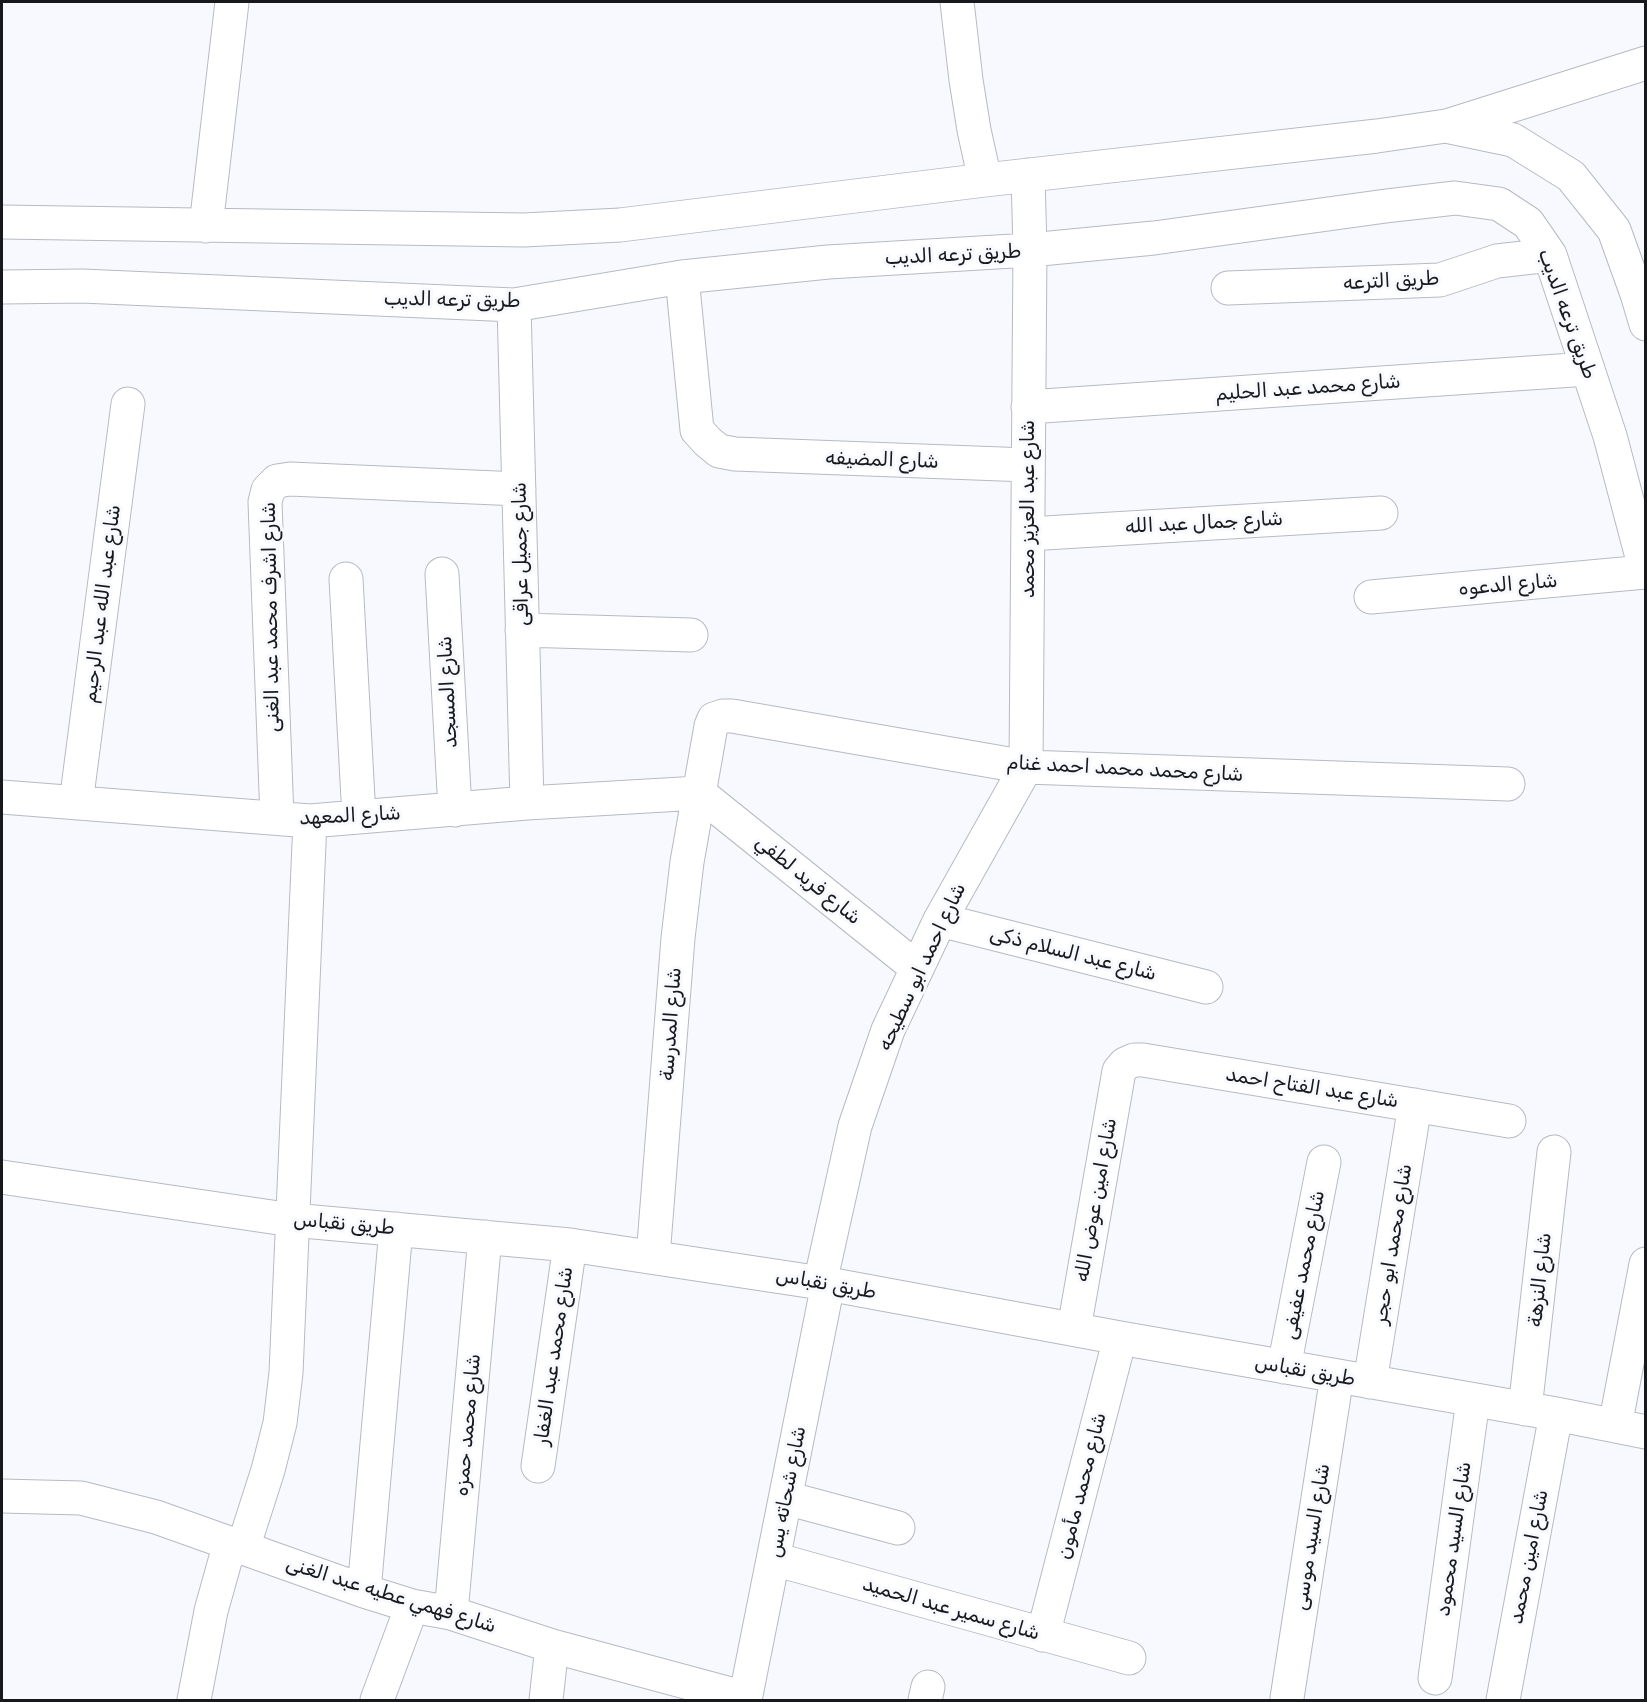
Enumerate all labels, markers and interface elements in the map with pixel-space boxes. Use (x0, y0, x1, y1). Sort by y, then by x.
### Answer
street label: طريق ترعه الديب (884, 239, 1022, 271)
street label: طريق ترعه الديب (1532, 246, 1602, 382)
street label: طريق الترعه (1342, 266, 1440, 296)
street label: طريق ترعه الديب (383, 287, 521, 313)
street label: شارع محمد عبد الحليم (1215, 370, 1401, 406)
street label: شارع عبد العزيز محمد (1016, 420, 1040, 598)
street label: شارع المضيفه (825, 446, 939, 474)
street label: شارع جميل عراقى (508, 482, 534, 626)
street label: شارع اشرف محمد عبد الغنى (257, 502, 285, 732)
street label: شارع عبد الله عبد الرحيم (78, 503, 126, 705)
street label: شارع جمال عبد الله (1124, 507, 1284, 539)
street label: شارع الدعوه (1458, 569, 1558, 601)
street label: شارع المسجد (433, 635, 463, 749)
street label: شارع محمد محمد احمد غنام (1006, 751, 1244, 787)
street label: شارع المعهد (299, 801, 401, 831)
street label: شارع فريد لطفي (750, 830, 866, 930)
street label: شارع احمد ابو سطيحه (873, 879, 971, 1055)
street label: شارع عبد السلام ذكى (987, 922, 1159, 986)
street label: شارع المدرسة (655, 966, 687, 1082)
street label: شارع عبد الفتاح احمد (1224, 1062, 1400, 1114)
street label: شارع امين عوض الله (1070, 1116, 1122, 1284)
street label: شارع محمد ابو حجر (1368, 1162, 1418, 1326)
street label: شارع محمد عفيفى (1278, 1188, 1330, 1342)
street label: طريق نقباس (292, 1208, 396, 1240)
street label: شارع النزهة (1523, 1232, 1557, 1328)
street label: طريق نقباس (774, 1263, 878, 1305)
street label: شارع محمد عبد الغفار (530, 1265, 578, 1447)
street label: طريق نقباس (1253, 1350, 1357, 1392)
street label: شارع محمد حمزه (450, 1353, 486, 1497)
street label: شارع محمد مأمون (1052, 1410, 1112, 1562)
street label: شارع شحاته يس (762, 1424, 812, 1560)
street label: شارع السيد محمود (1431, 1460, 1477, 1618)
street label: شارع السيد موسى (1289, 1462, 1335, 1612)
street label: شارع امين محمد (1504, 1488, 1554, 1626)
street label: شارع فهمي عطيه عبد الغنى (283, 1552, 499, 1638)
street label: شارع سمير عبد الحميد (860, 1572, 1042, 1646)

